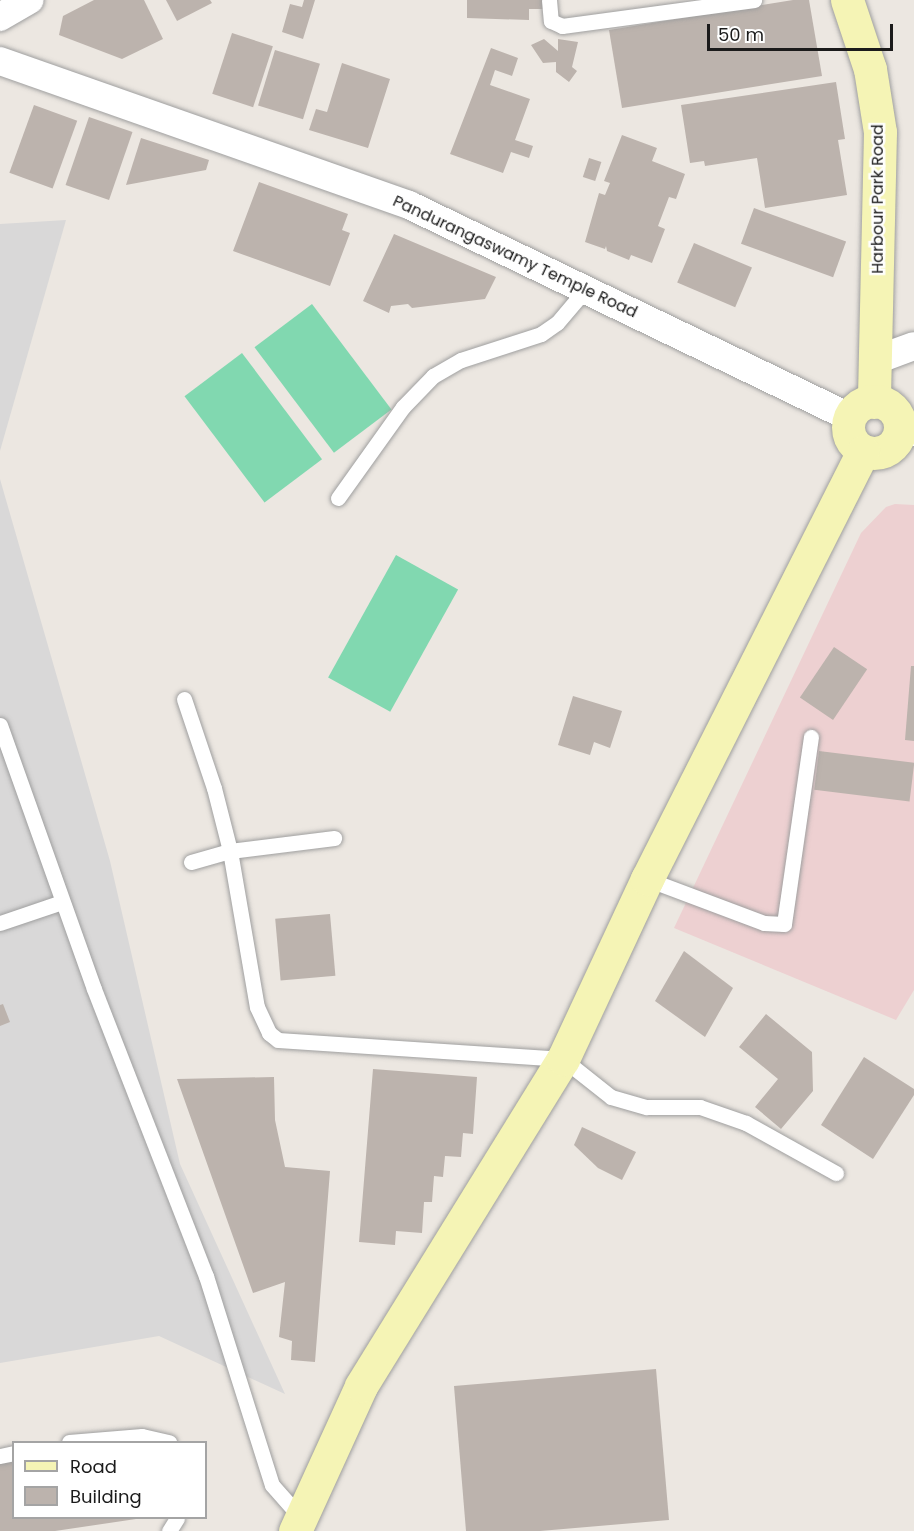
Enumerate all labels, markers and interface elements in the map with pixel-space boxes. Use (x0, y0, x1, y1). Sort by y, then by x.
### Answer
scale bar (710, 12, 896, 50)
text: 50 m (718, 22, 764, 47)
street label: Harbour Park Road (868, 124, 888, 274)
street label: Pandurangaswamy Temple Road (390, 192, 640, 322)
legend (12, 1441, 207, 1519)
text: Road (70, 1454, 117, 1479)
text: Building (70, 1484, 142, 1509)

